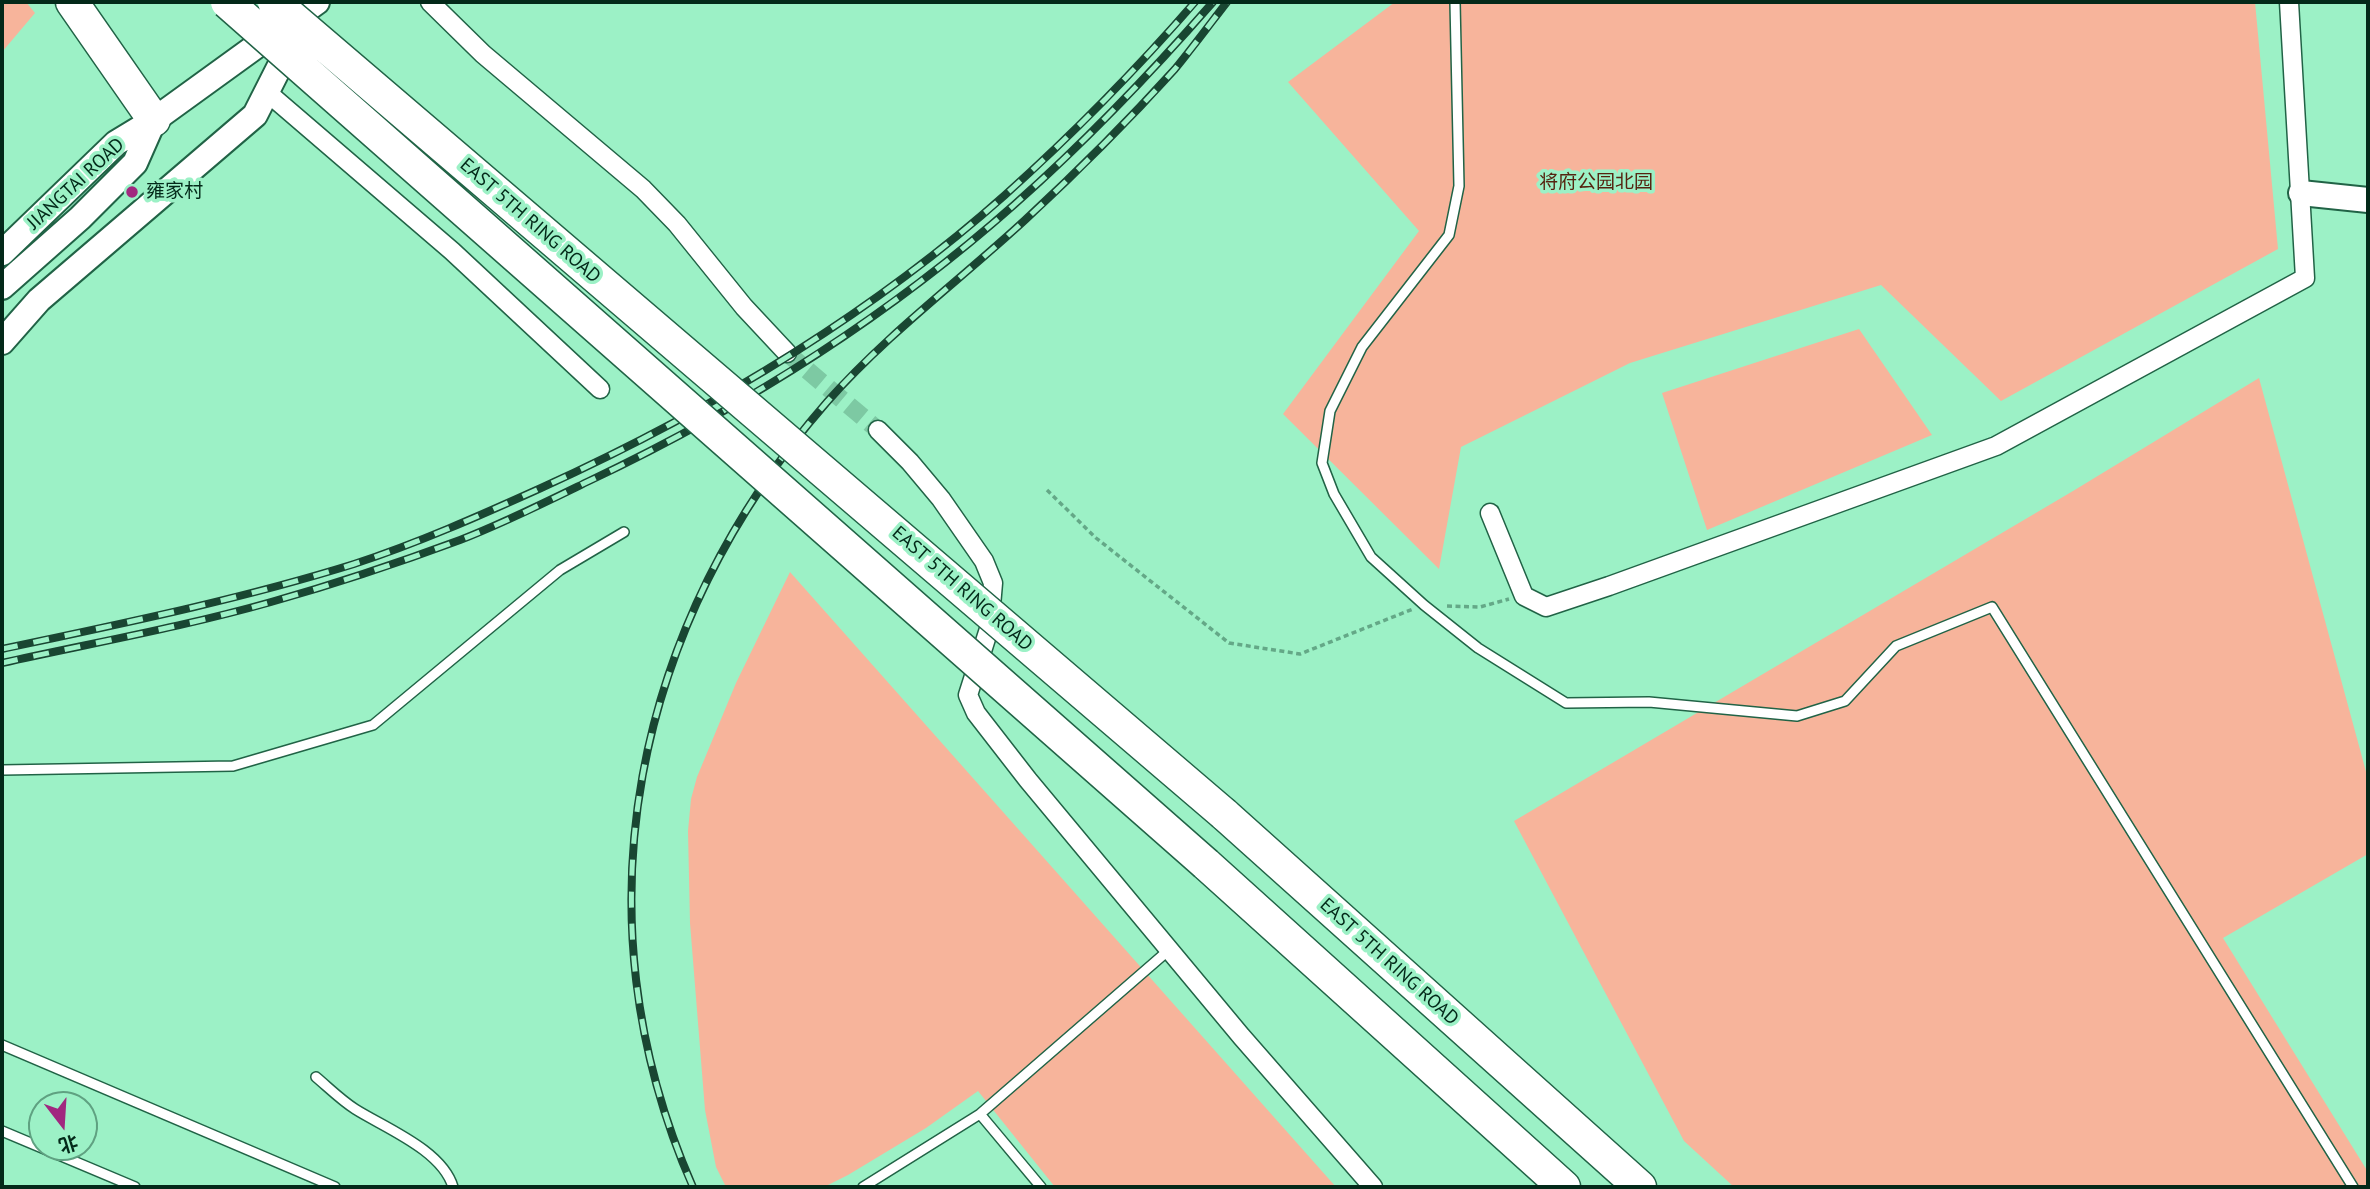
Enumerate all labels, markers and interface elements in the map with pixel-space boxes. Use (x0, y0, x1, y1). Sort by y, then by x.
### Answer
street label: JIANGTAI ROAD (23, 133, 129, 235)
street label: EAST 5TH RING ROAD (455, 154, 605, 288)
park label: 将府公园北园 (1539, 172, 1653, 194)
place label: 雍家村 (146, 181, 203, 203)
marker: 雍家村 (124, 184, 140, 200)
street label: EAST 5TH RING ROAD (887, 522, 1037, 656)
street label: EAST 5TH RING ROAD (1315, 894, 1463, 1030)
north arrow (28, 1091, 98, 1161)
text: 北 (56, 1130, 81, 1158)

